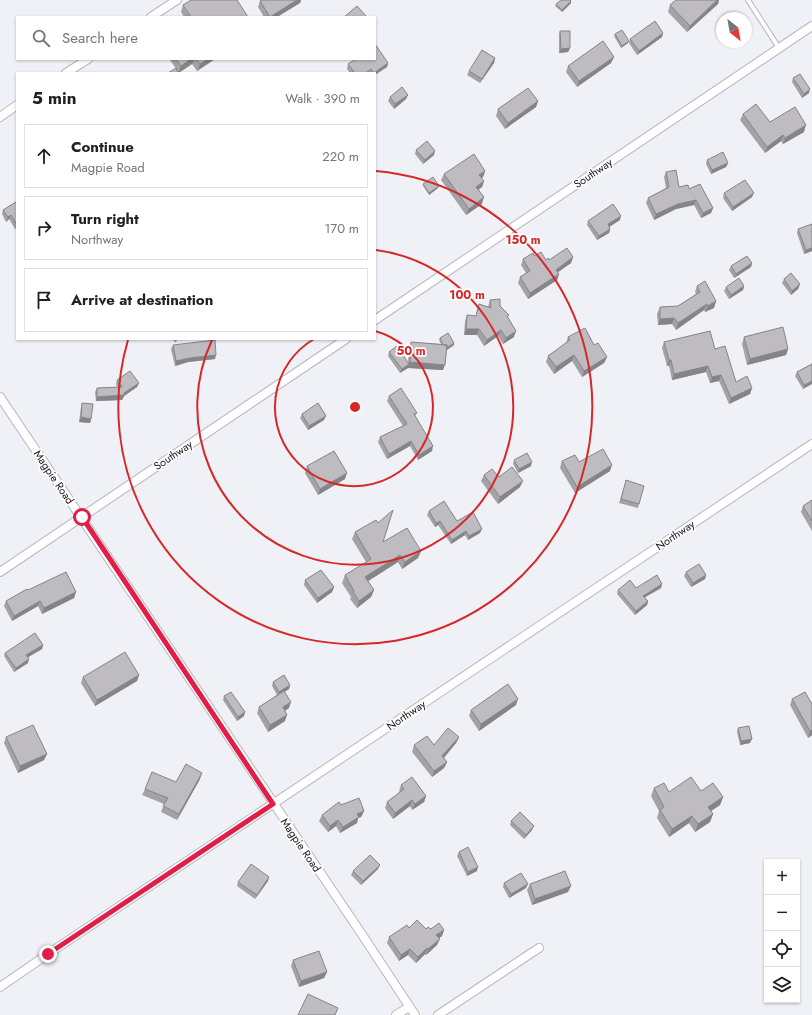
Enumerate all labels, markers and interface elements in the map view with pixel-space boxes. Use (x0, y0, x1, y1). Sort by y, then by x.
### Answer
north arrow (716, 12, 752, 48)
search box (16, 16, 376, 60)
icon: search (30, 27, 52, 49)
text: Search here (62, 27, 138, 49)
text: 5 min (32, 86, 76, 110)
text: Walk · 390 m (285, 89, 360, 108)
text: Continue (71, 136, 134, 158)
icon: ahead (33, 145, 55, 167)
text: 220 m (322, 147, 359, 166)
street label: Southway (570, 154, 616, 192)
text: Magpie Road (71, 158, 145, 177)
text: Turn right (71, 208, 139, 230)
icon: right (33, 217, 55, 239)
text: 170 m (324, 219, 359, 238)
text: Northway (71, 230, 123, 249)
text: 150 m (505, 231, 541, 249)
text: 100 m (449, 286, 485, 304)
icon: arrive (33, 289, 55, 311)
text: Arrive at destination (71, 289, 213, 311)
text: 50 m (396, 342, 426, 360)
centre of rings (348, 400, 362, 414)
street label: Southway (150, 436, 196, 474)
street label: Magpie Road (30, 447, 78, 507)
route start (73, 508, 91, 526)
street label: Northway (652, 516, 698, 554)
street label: Northway (383, 696, 429, 734)
street label: Magpie Road (277, 815, 325, 875)
map controls (764, 859, 800, 1003)
button: + (764, 859, 800, 895)
button: − (764, 895, 800, 931)
button: locate (764, 931, 800, 967)
route end (39, 945, 57, 963)
button: layers (764, 967, 800, 1003)

